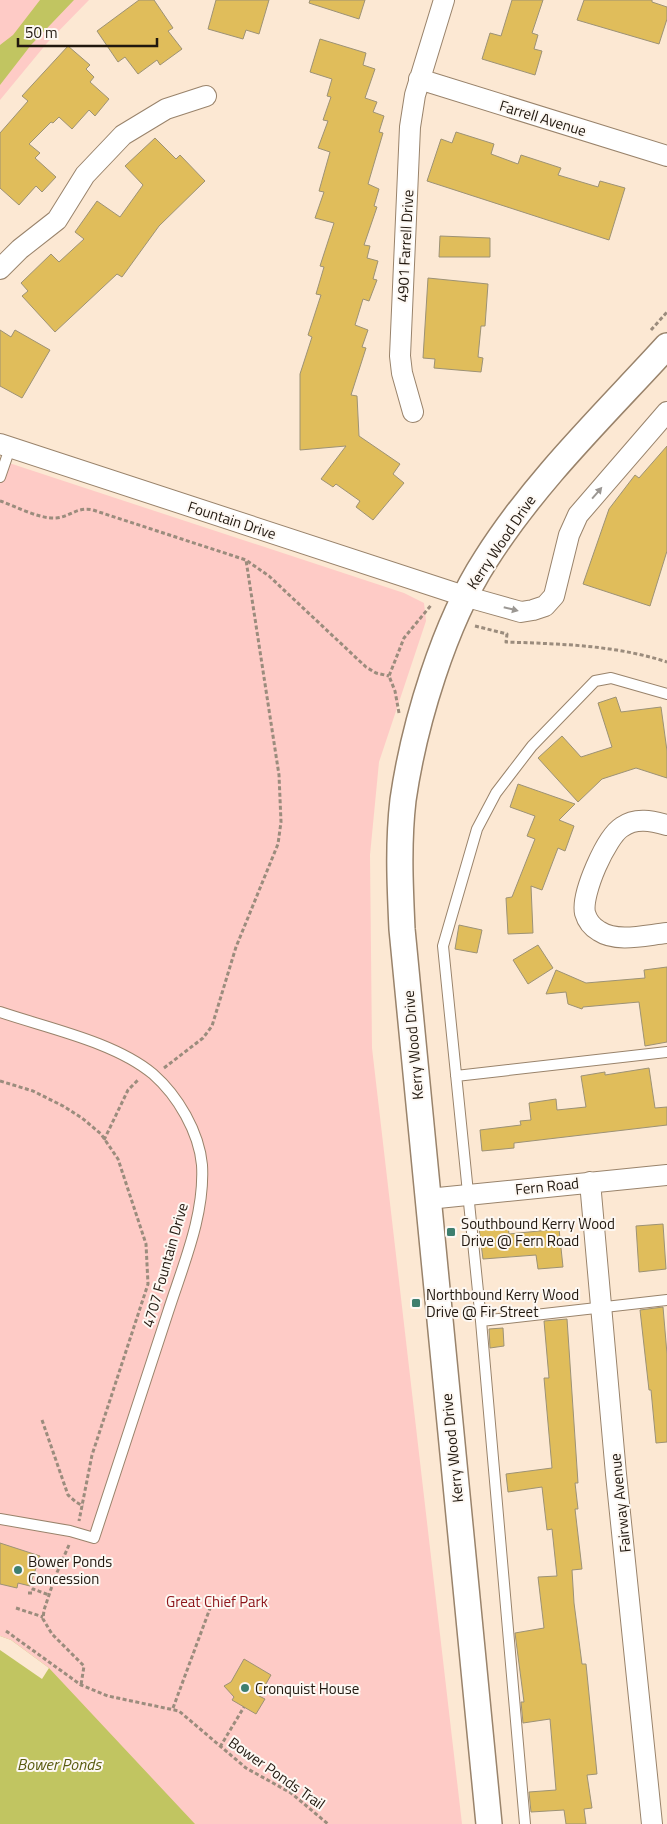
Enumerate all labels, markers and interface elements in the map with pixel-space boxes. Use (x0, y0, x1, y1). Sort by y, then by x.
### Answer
scale bar (18, 15, 156, 47)
text: 50 m (25, 21, 58, 44)
street label: Farrell Avenue (497, 94, 589, 142)
street label: 4901 Farrell Drive (391, 189, 419, 303)
one-way arrow (592, 486, 603, 499)
street label: Kerry Wood Drive (461, 490, 541, 594)
street label: Fountain Drive (185, 495, 279, 545)
one-way arrow (504, 605, 519, 613)
street label: Kerry Wood Drive (397, 989, 429, 1101)
street label: Fern Road (514, 1171, 580, 1201)
street label: 4707 Fountain Drive (136, 1200, 194, 1330)
place label: Southbound Kerry Wood Drive @ Fern Road (461, 1212, 615, 1252)
marker: Southbound Kerry Wood Drive @ Fern Road (445, 1226, 457, 1238)
place label: Northbound Kerry Wood Drive @ Fir Street (426, 1283, 579, 1323)
marker: Northbound Kerry Wood Drive @ Fir Street (410, 1297, 422, 1309)
street label: Kerry Wood Drive (435, 1392, 469, 1504)
street label: Fairway Avenue (603, 1452, 637, 1554)
place label: Bower Ponds Concession (28, 1550, 112, 1590)
marker: Bower Ponds Concession (12, 1564, 24, 1576)
park label: Great Chief Park (166, 1590, 268, 1613)
place label: Cronquist House (255, 1677, 359, 1700)
marker: Cronquist House (239, 1682, 251, 1694)
street label: Bower Ponds Trail (224, 1731, 330, 1815)
water label: Bower Ponds (17, 1752, 102, 1776)

